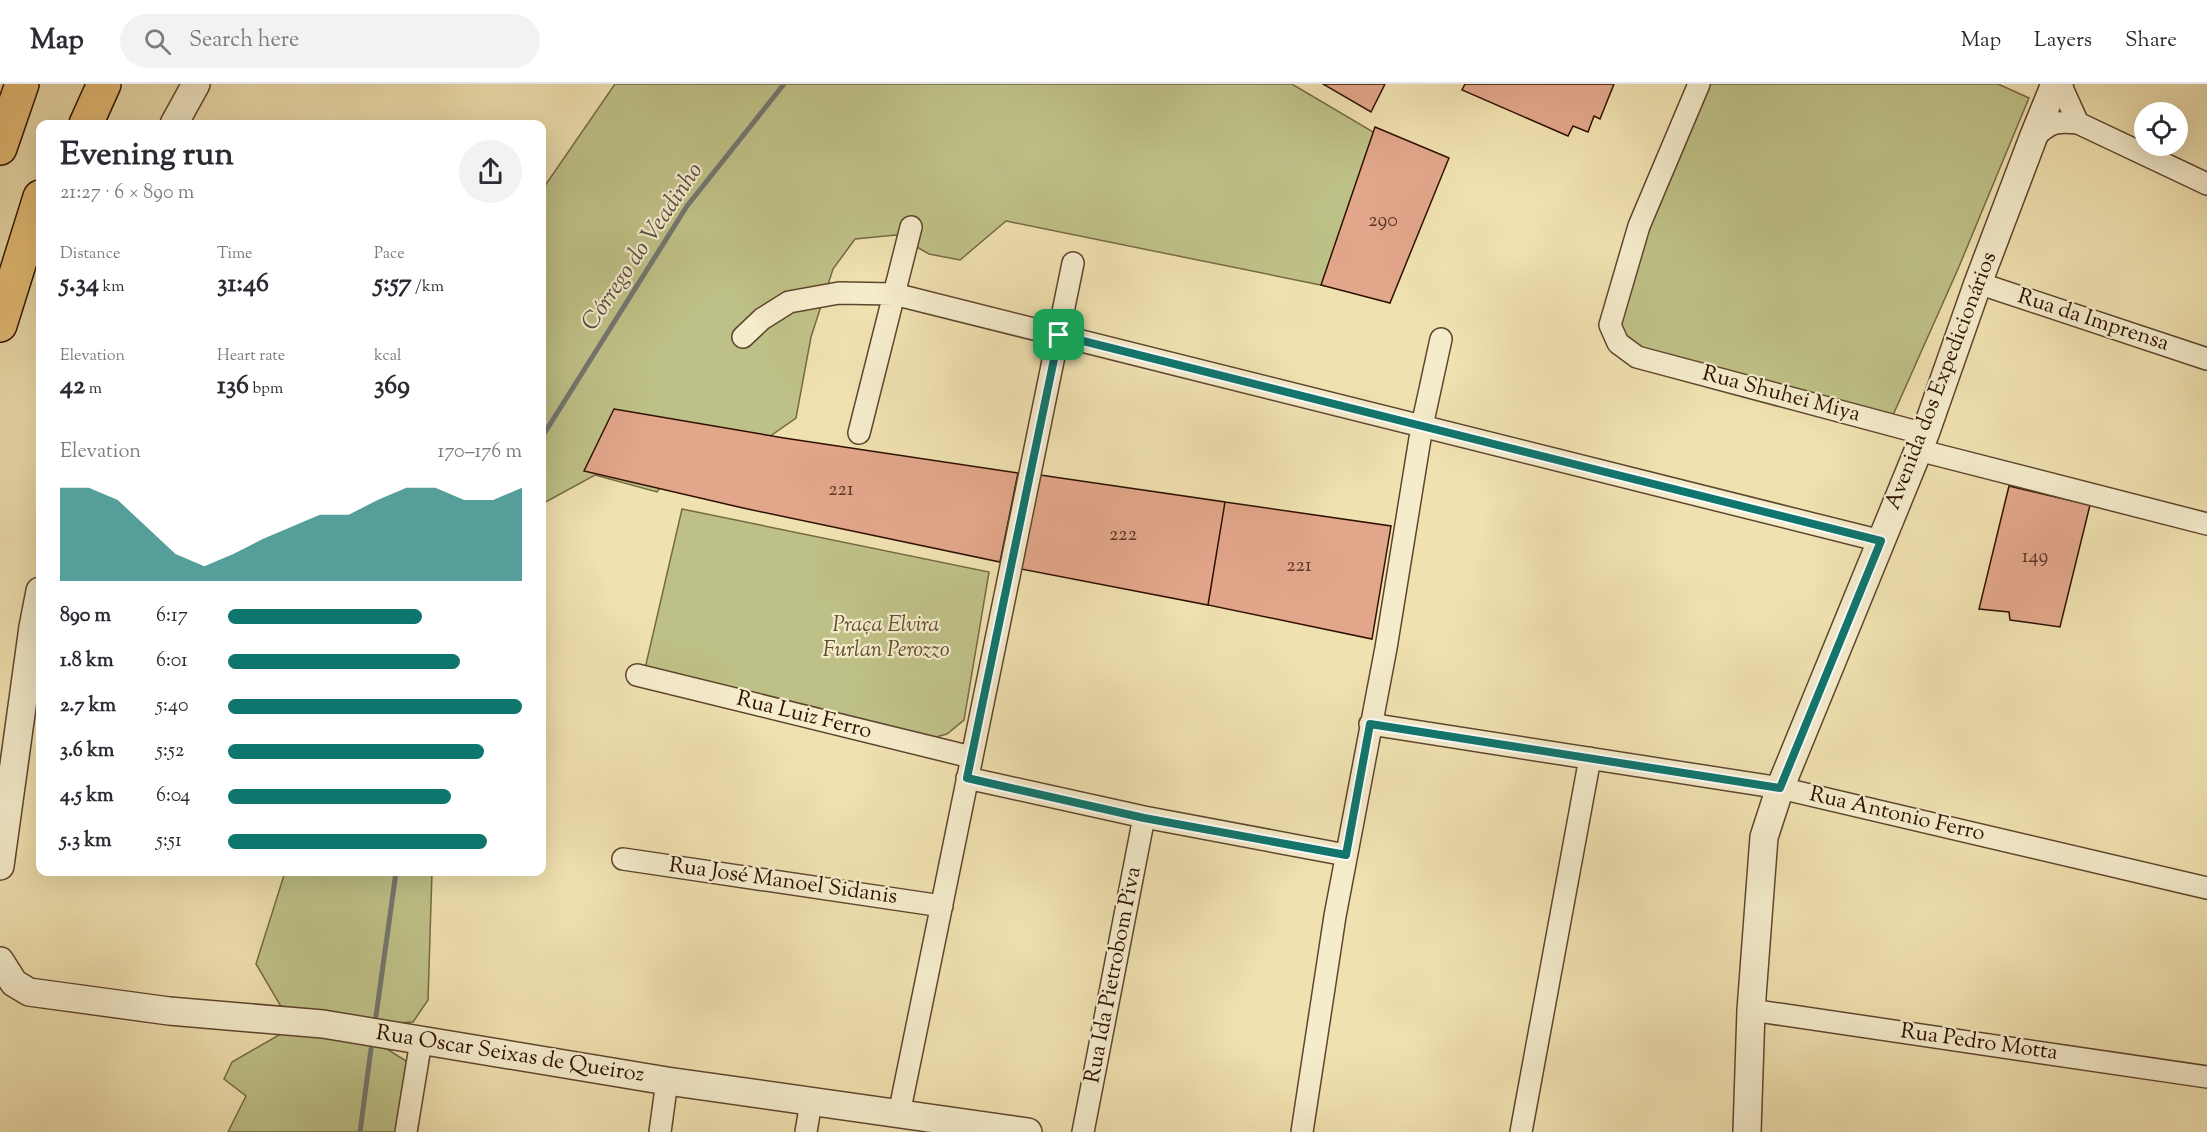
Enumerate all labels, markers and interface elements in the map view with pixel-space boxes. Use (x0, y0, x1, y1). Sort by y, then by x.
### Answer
search box (120, 14, 540, 68)
text: Map (30, 21, 84, 61)
icon: search (141, 25, 174, 58)
text: Search here (189, 25, 299, 57)
text: Map (1961, 26, 2001, 56)
text: Layers (2034, 26, 2092, 56)
text: Share (2125, 26, 2177, 56)
map controls (2134, 102, 2188, 156)
button: locate (2134, 102, 2188, 156)
text: Evening run (60, 132, 234, 180)
button: share (459, 140, 522, 203)
water label: Córrego do Veadinho (574, 156, 712, 338)
text: 21:27 · 6 × 890 m (60, 179, 194, 208)
house number: 290 (1368, 207, 1398, 236)
text: Distance (60, 243, 120, 266)
text: Time (217, 243, 253, 266)
text: Pace (374, 243, 405, 266)
street label: Avenida dos Expedicionários (1878, 247, 2006, 515)
text: 5.34 (60, 266, 99, 303)
text: 31:46 (217, 266, 269, 303)
text: 5:57 (374, 266, 412, 303)
text: km (99, 276, 124, 299)
text: /km (412, 276, 444, 299)
street label: Rua da Imprensa (2013, 281, 2173, 361)
pin (1033, 309, 1084, 360)
icon: arrive (1042, 318, 1075, 351)
text: Elevation (60, 345, 125, 368)
text: Heart rate (217, 345, 285, 368)
text: kcal (374, 345, 402, 368)
street label: Rua Shuhei Miya (1698, 359, 1864, 431)
text: 42 (60, 368, 85, 405)
text: 136 (217, 368, 249, 405)
text: 369 (374, 368, 410, 405)
text: m (85, 378, 102, 401)
text: bpm (249, 378, 283, 401)
text: Elevation (60, 438, 141, 467)
text: 170–176 m (438, 438, 522, 467)
house number: 221 (828, 476, 854, 505)
house number: 222 (1109, 521, 1137, 550)
house number: 149 (2022, 543, 2048, 572)
house number: 221 (1286, 552, 1312, 581)
text: 890 m (60, 602, 111, 631)
text: 6:17 (156, 602, 188, 631)
park label: Praça Elvira Furlan Perozzo (822, 610, 950, 667)
text: 1.8 km (60, 647, 114, 676)
text: 6:01 (156, 647, 188, 676)
street label: Rua Luiz Ferro (733, 684, 875, 748)
text: 2.7 km (60, 692, 116, 721)
text: 5:40 (156, 692, 189, 721)
text: 3.6 km (60, 737, 114, 766)
text: 5:52 (156, 737, 184, 766)
street label: Rua Antonio Ferro (1806, 779, 1988, 851)
text: 4.5 km (60, 782, 114, 811)
text: 6:04 (156, 782, 190, 811)
text: 5.3 km (60, 827, 112, 856)
text: 5:51 (156, 827, 182, 856)
street label: Rua José Manoel Sidanis (667, 850, 899, 914)
street label: Rua Ida Pietrobom Piva (1077, 864, 1151, 1086)
street label: Rua Pedro Motta (1898, 1016, 2060, 1070)
street label: Rua Oscar Seixas de Queiroz (374, 1018, 646, 1092)

